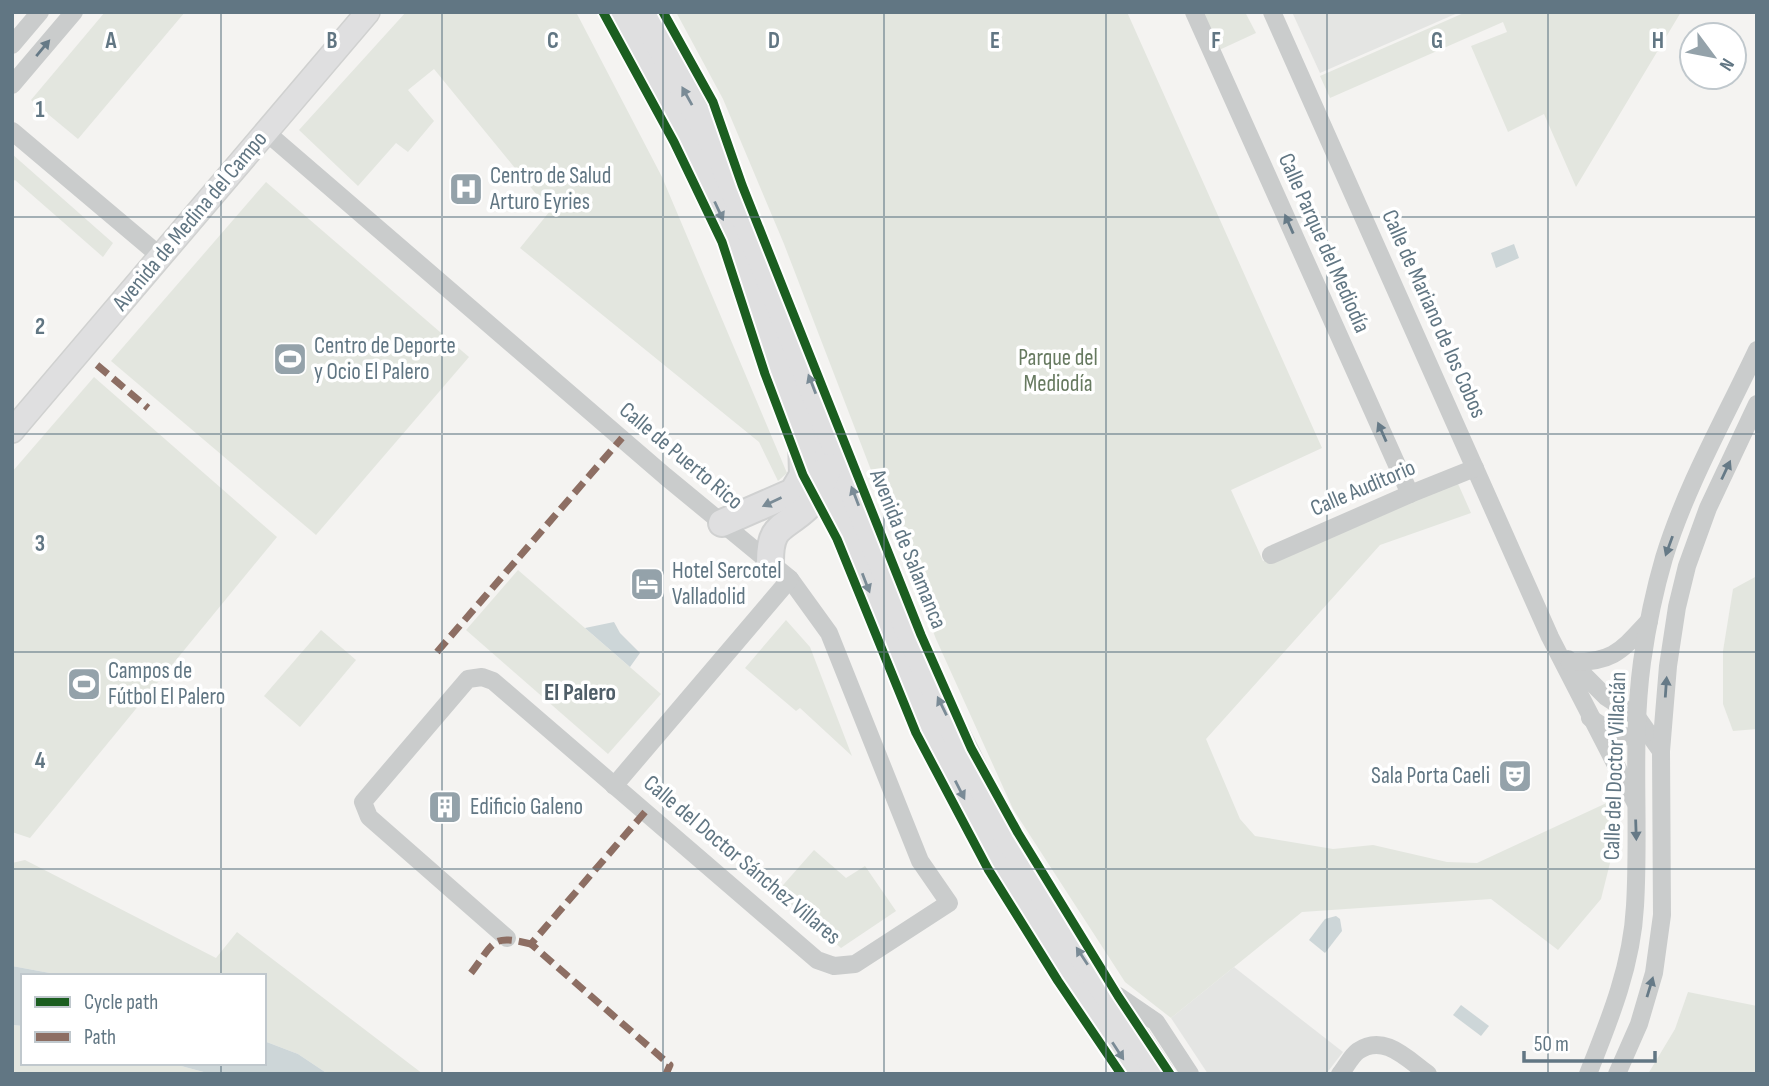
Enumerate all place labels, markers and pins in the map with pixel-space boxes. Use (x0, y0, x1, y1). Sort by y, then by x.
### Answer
place label: Centro de Salud Arturo Eyries (489, 162, 611, 216)
hospital icon: Centro de Salud Arturo Eyries (447, 170, 485, 208)
place label: Centro de Deporte y Ocio El Palero (314, 332, 456, 386)
sports icon: Centro de Deporte y Ocio El Palero (271, 340, 309, 378)
place label: Hotel Sercotel Valladolid (672, 557, 782, 611)
hotel icon: Hotel Sercotel Valladolid (628, 565, 666, 603)
place label: Campos de Fútbol El Palero (108, 657, 225, 711)
sports icon: Campos de Fútbol El Palero (65, 665, 103, 703)
theatre icon: Sala Porta Caeli (1496, 757, 1534, 795)
place label: Sala Porta Caeli (1371, 762, 1490, 790)
building icon: Edificio Galeno (426, 788, 464, 826)
place label: Edificio Galeno (470, 793, 583, 821)

